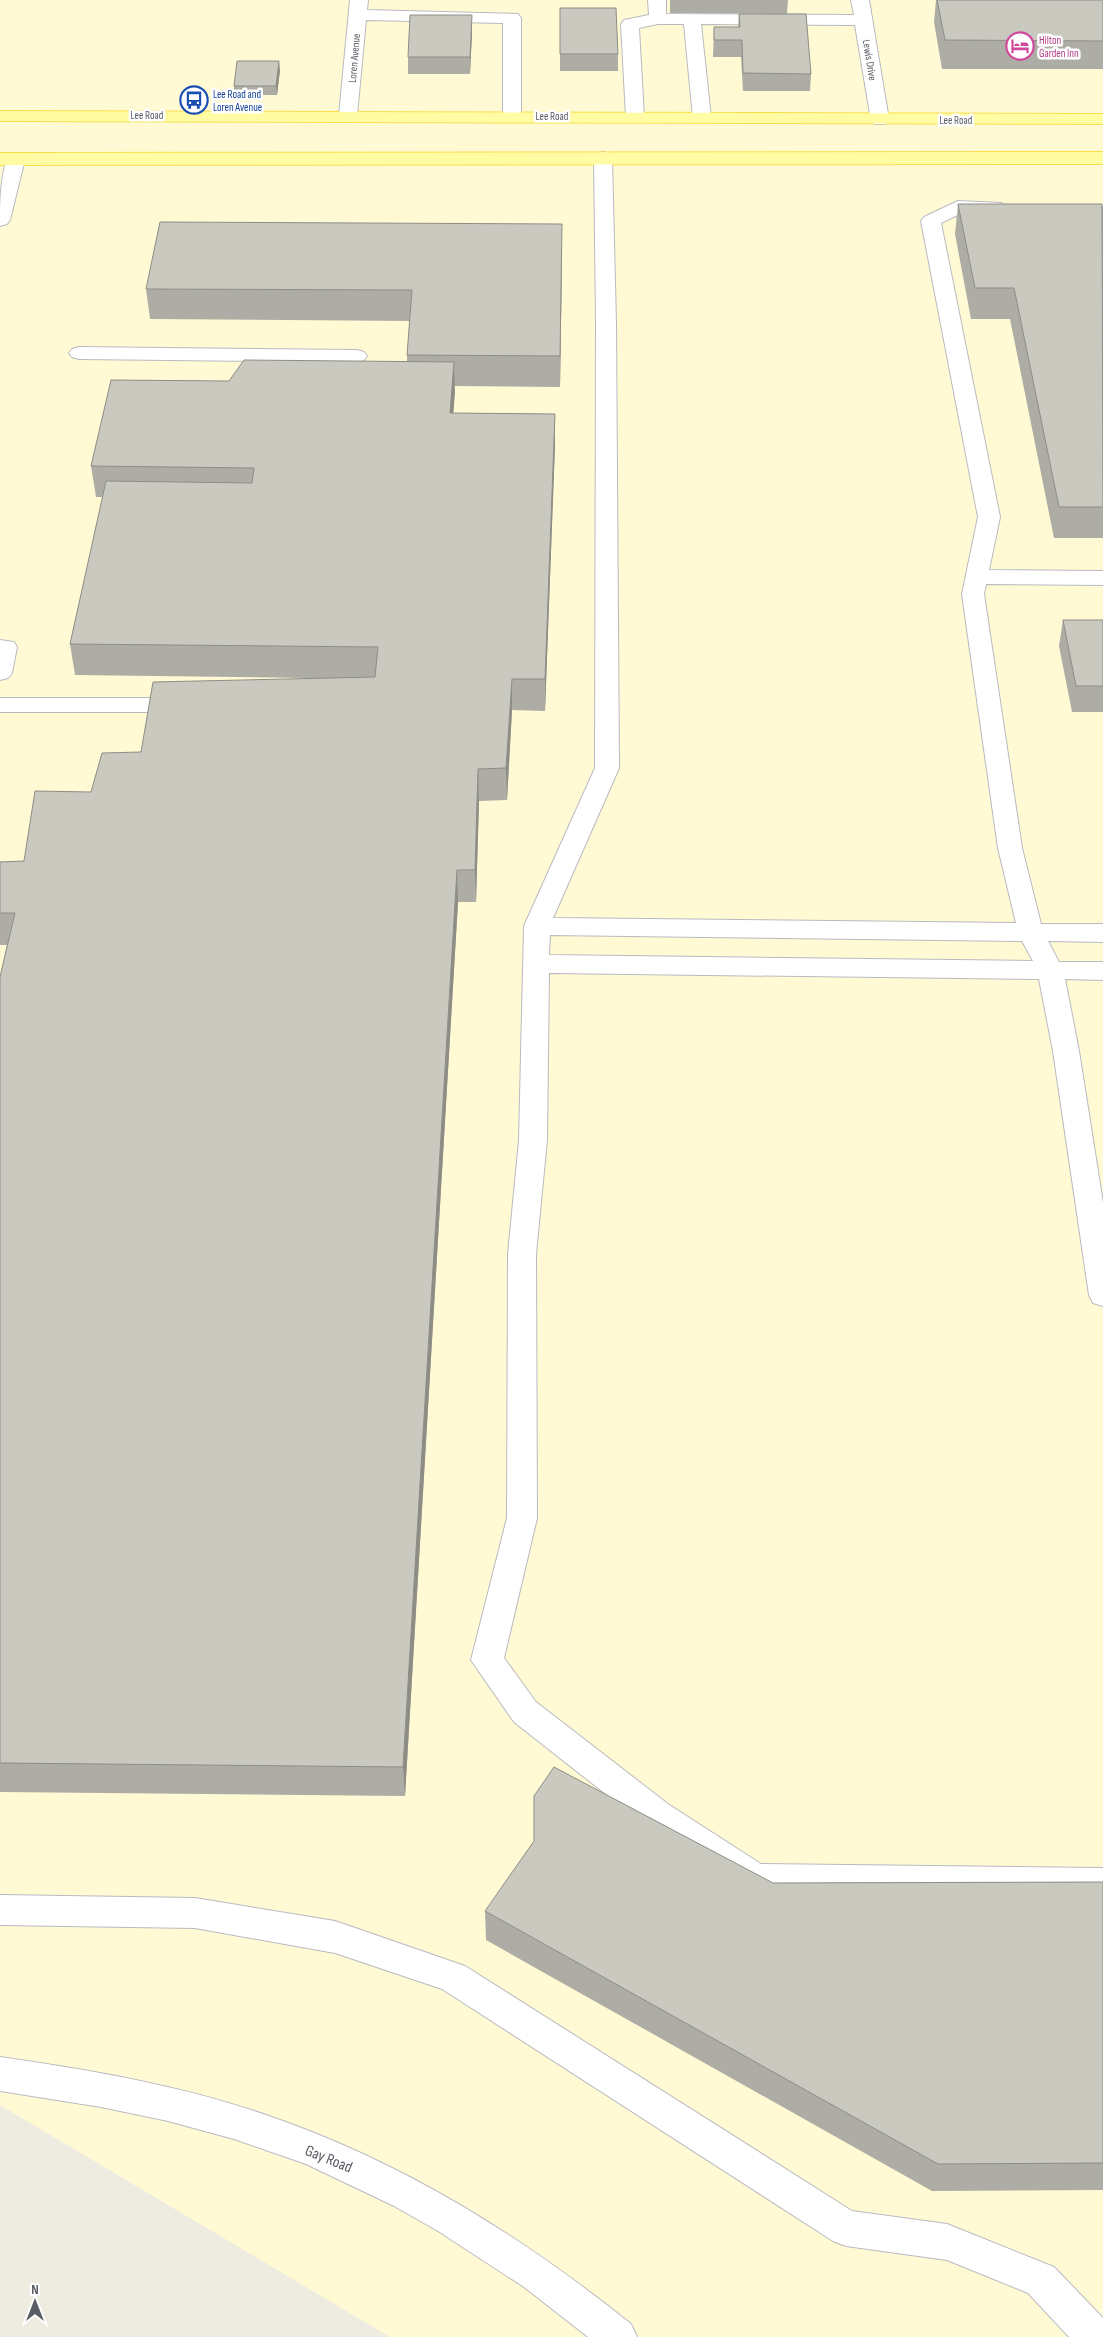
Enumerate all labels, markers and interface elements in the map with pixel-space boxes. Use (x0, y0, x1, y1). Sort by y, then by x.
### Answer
hotel icon: Hilton Garden Inn (1005, 31, 1035, 61)
street label: Loren Avenue (346, 33, 363, 83)
place label: Hilton Garden Inn (1039, 34, 1079, 60)
street label: Lewis Drive (860, 39, 879, 82)
bus stop icon: Lee Road and Loren Avenue (179, 85, 209, 115)
place label: Lee Road and Loren Avenue (213, 88, 262, 114)
street label: Lee Road (131, 109, 164, 122)
street label: Lee Road (536, 110, 569, 123)
street label: Lee Road (940, 114, 973, 127)
street label: Gay Road (302, 2141, 355, 2177)
north arrow (10, 2277, 60, 2327)
text: N (31, 2281, 39, 2298)

